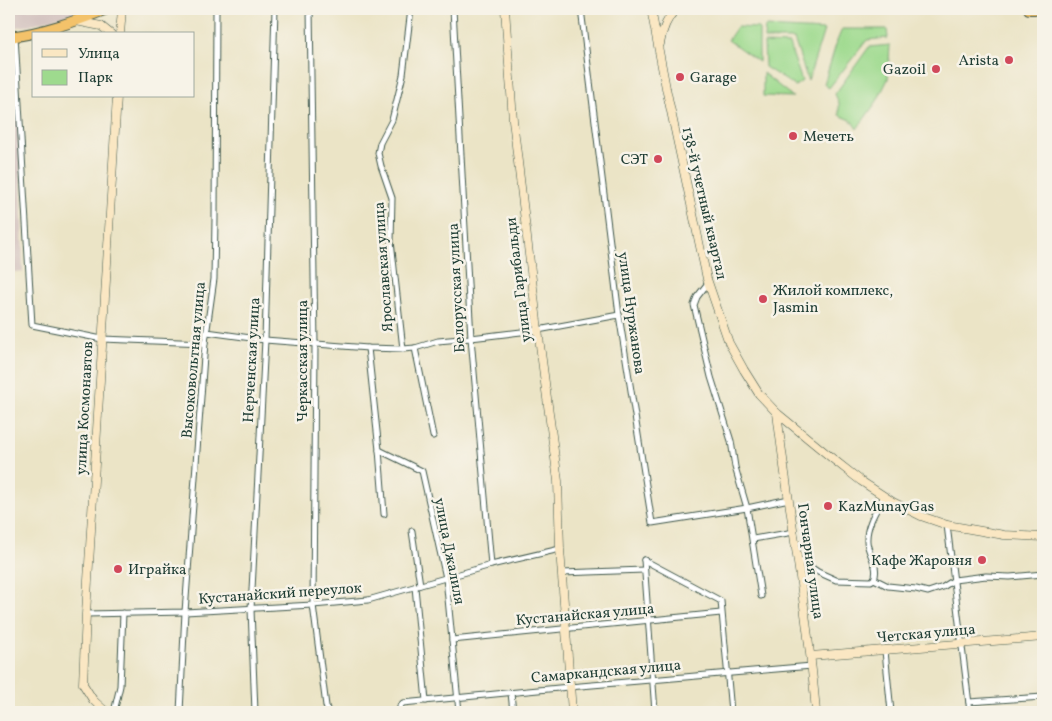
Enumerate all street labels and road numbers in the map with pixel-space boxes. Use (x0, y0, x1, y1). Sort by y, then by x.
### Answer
street label: 138-й учетный квартал (676, 125, 731, 282)
street label: Ярославская улица (369, 201, 400, 333)
street label: улица Гарибальди (501, 216, 538, 344)
street label: Белорусская улица (444, 222, 471, 353)
street label: улица Нуржанова (612, 251, 650, 376)
street label: Высоковольтная улица (177, 281, 212, 439)
street label: Нерченская улица (239, 297, 266, 423)
street label: Черкасская улица (293, 300, 314, 422)
street label: улица Космонавтов (72, 341, 99, 476)
street label: улица Джалиля (428, 496, 469, 607)
street label: Гончарная улица (791, 502, 828, 621)
street label: Кустанайский переулок (198, 578, 363, 611)
street label: Кустанайская улица (515, 599, 655, 632)
street label: Четская улица (876, 620, 977, 649)
street label: Самаркандская улица (530, 655, 682, 690)

